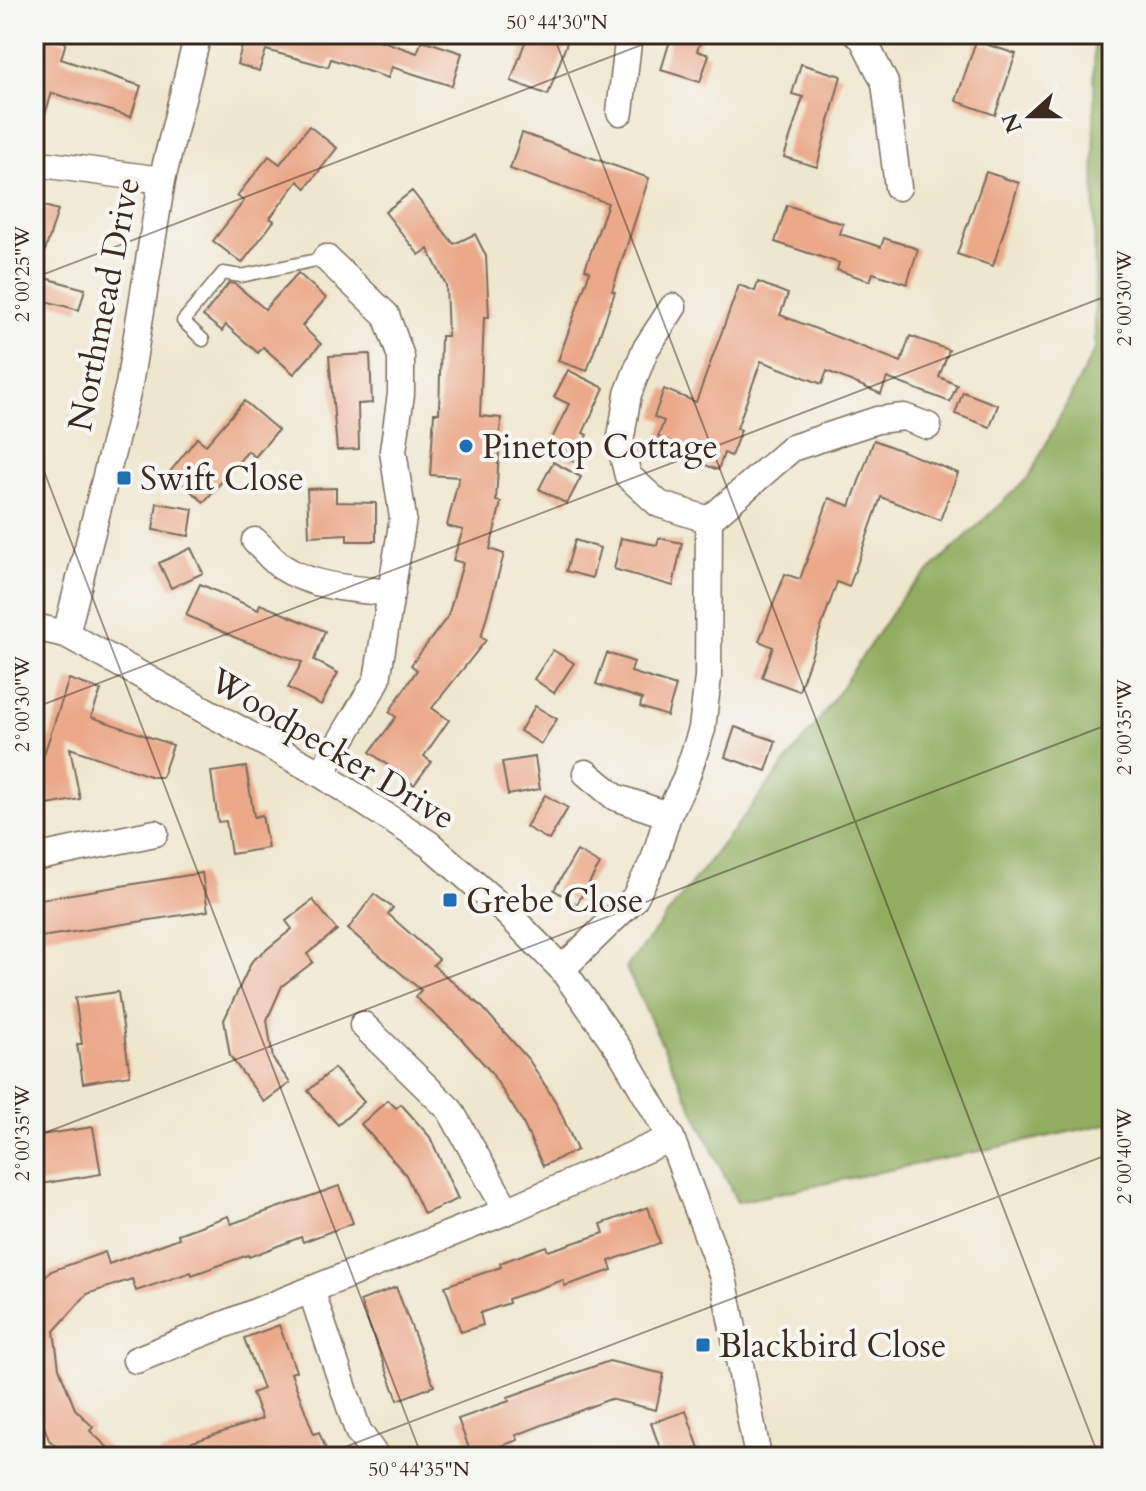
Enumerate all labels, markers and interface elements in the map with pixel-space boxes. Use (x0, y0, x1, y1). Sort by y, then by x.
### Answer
text: 50°44'30"N (506, 9, 608, 36)
north arrow (990, 76, 1070, 156)
text: N (995, 109, 1030, 137)
street label: Northmead Drive (57, 173, 151, 435)
text: 2°00'25"W (9, 225, 36, 322)
text: 2°00'30"W (1111, 249, 1138, 346)
place label: Pinetop Cottage (482, 424, 718, 470)
marker: Pinetop Cottage (457, 437, 475, 455)
place label: Swift Close (140, 456, 304, 502)
marker: Swift Close (115, 469, 133, 487)
text: 2°00'30"W (9, 655, 36, 752)
street label: Woodpecker Drive (200, 657, 464, 840)
text: 2°00'35"W (1111, 678, 1138, 775)
place label: Grebe Close (466, 878, 643, 924)
marker: Grebe Close (441, 891, 459, 909)
text: 2°00'35"W (9, 1084, 36, 1181)
text: 2°00'40"W (1111, 1107, 1138, 1204)
place label: Blackbird Close (719, 1323, 946, 1369)
marker: Blackbird Close (694, 1336, 712, 1354)
text: 50°44'35"N (368, 1456, 470, 1483)

